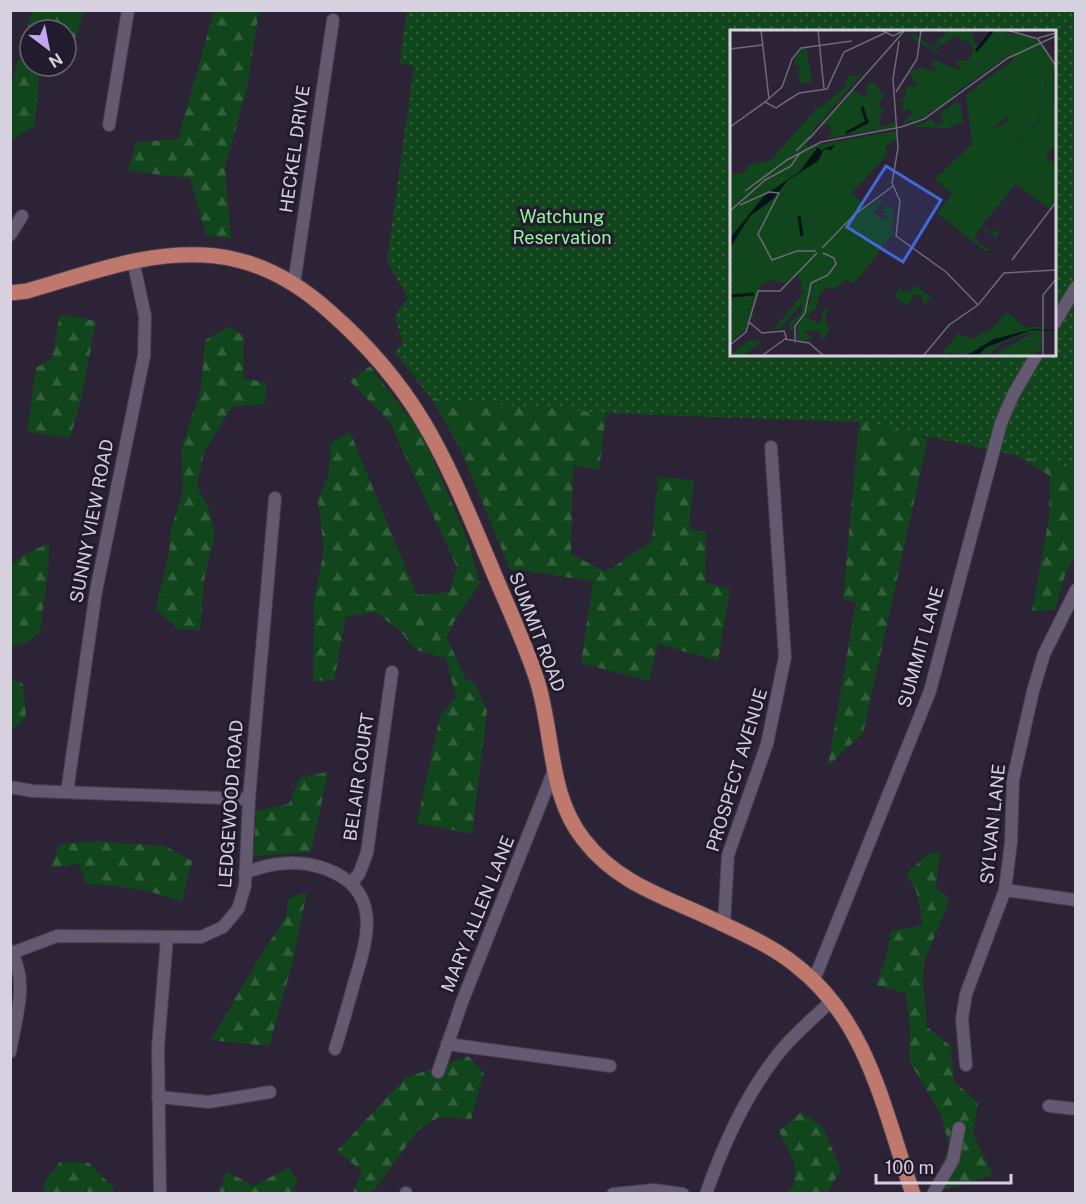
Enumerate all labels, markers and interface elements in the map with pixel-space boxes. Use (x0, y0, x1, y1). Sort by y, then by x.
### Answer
north arrow (18, 18, 78, 78)
inset map (730, 30, 1056, 356)
text: N (45, 49, 66, 72)
street label: HECKEL DRIVE (275, 84, 314, 214)
park label: Watchung Reservation (512, 206, 612, 248)
street label: SUNNY VIEW ROAD (65, 437, 118, 605)
street label: SUMMIT ROAD (505, 569, 570, 695)
street label: SUMMIT LANE (893, 584, 948, 710)
street label: PROSPECT AVENUE (702, 686, 771, 854)
street label: BELAIR COURT (339, 711, 378, 842)
street label: LEDGEWOOD ROAD (214, 719, 247, 889)
street label: SYLVAN LANE (976, 763, 1009, 885)
street label: MARY ALLEN LANE (437, 833, 519, 995)
scale bar (876, 1147, 1011, 1185)
text: 100 m (885, 1157, 934, 1178)

